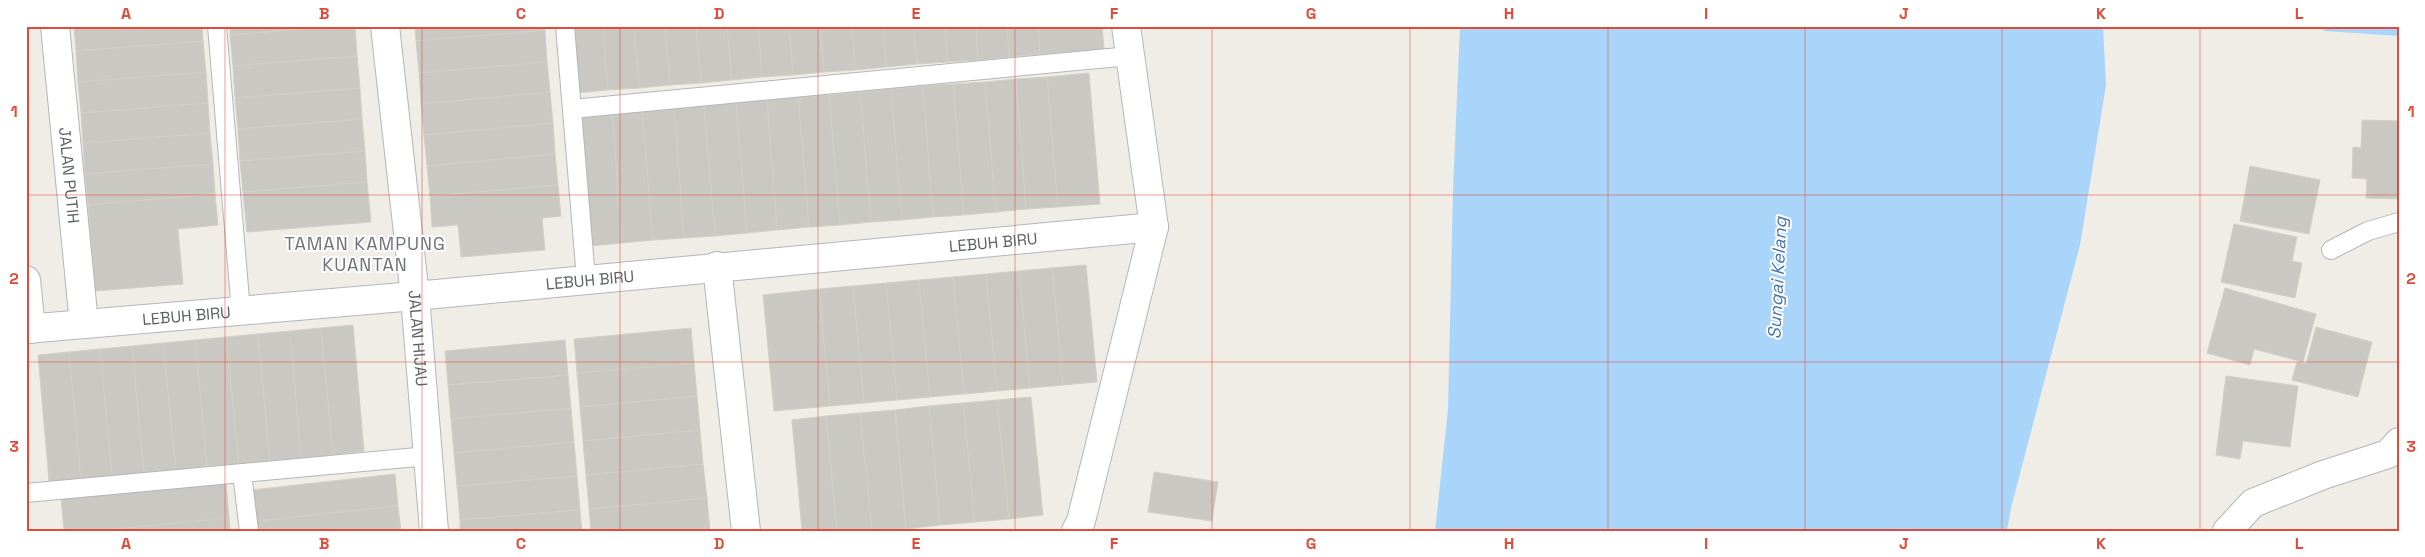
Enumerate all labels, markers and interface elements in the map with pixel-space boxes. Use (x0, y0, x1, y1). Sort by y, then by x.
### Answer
text: A (121, 3, 131, 24)
text: B (319, 3, 329, 24)
text: C (516, 3, 526, 24)
text: D (714, 3, 724, 24)
text: E (912, 3, 921, 24)
text: F (1110, 3, 1119, 24)
text: G (1306, 3, 1316, 24)
text: H (1504, 3, 1514, 24)
text: I (1704, 3, 1708, 24)
text: J (1899, 3, 1909, 24)
text: K (2096, 3, 2106, 24)
text: L (2295, 3, 2304, 24)
text: 1 (10, 101, 18, 122)
text: 1 (2407, 101, 2415, 122)
street label: JALAN PUTIH (54, 126, 85, 224)
water label: Sungai Kelang (1762, 215, 1792, 340)
street label: LEBUH BIRU (948, 227, 1038, 257)
district label: TAMAN KAMPUNG KUANTAN (284, 232, 446, 276)
street label: LEBUH BIRU (545, 265, 635, 294)
text: 2 (9, 268, 19, 289)
text: 2 (2406, 268, 2416, 289)
street label: JALAN HIJAU (404, 289, 433, 387)
street label: LEBUH BIRU (141, 301, 232, 330)
text: 3 (9, 436, 19, 457)
text: 3 (2406, 436, 2416, 457)
text: A (121, 533, 131, 554)
text: B (319, 533, 329, 554)
text: C (516, 533, 526, 554)
text: D (714, 533, 724, 554)
text: E (912, 533, 921, 554)
text: F (1110, 533, 1119, 554)
text: G (1306, 533, 1316, 554)
text: H (1504, 533, 1514, 554)
text: I (1704, 533, 1708, 554)
text: J (1899, 533, 1909, 554)
text: K (2096, 533, 2106, 554)
text: L (2295, 533, 2304, 554)

